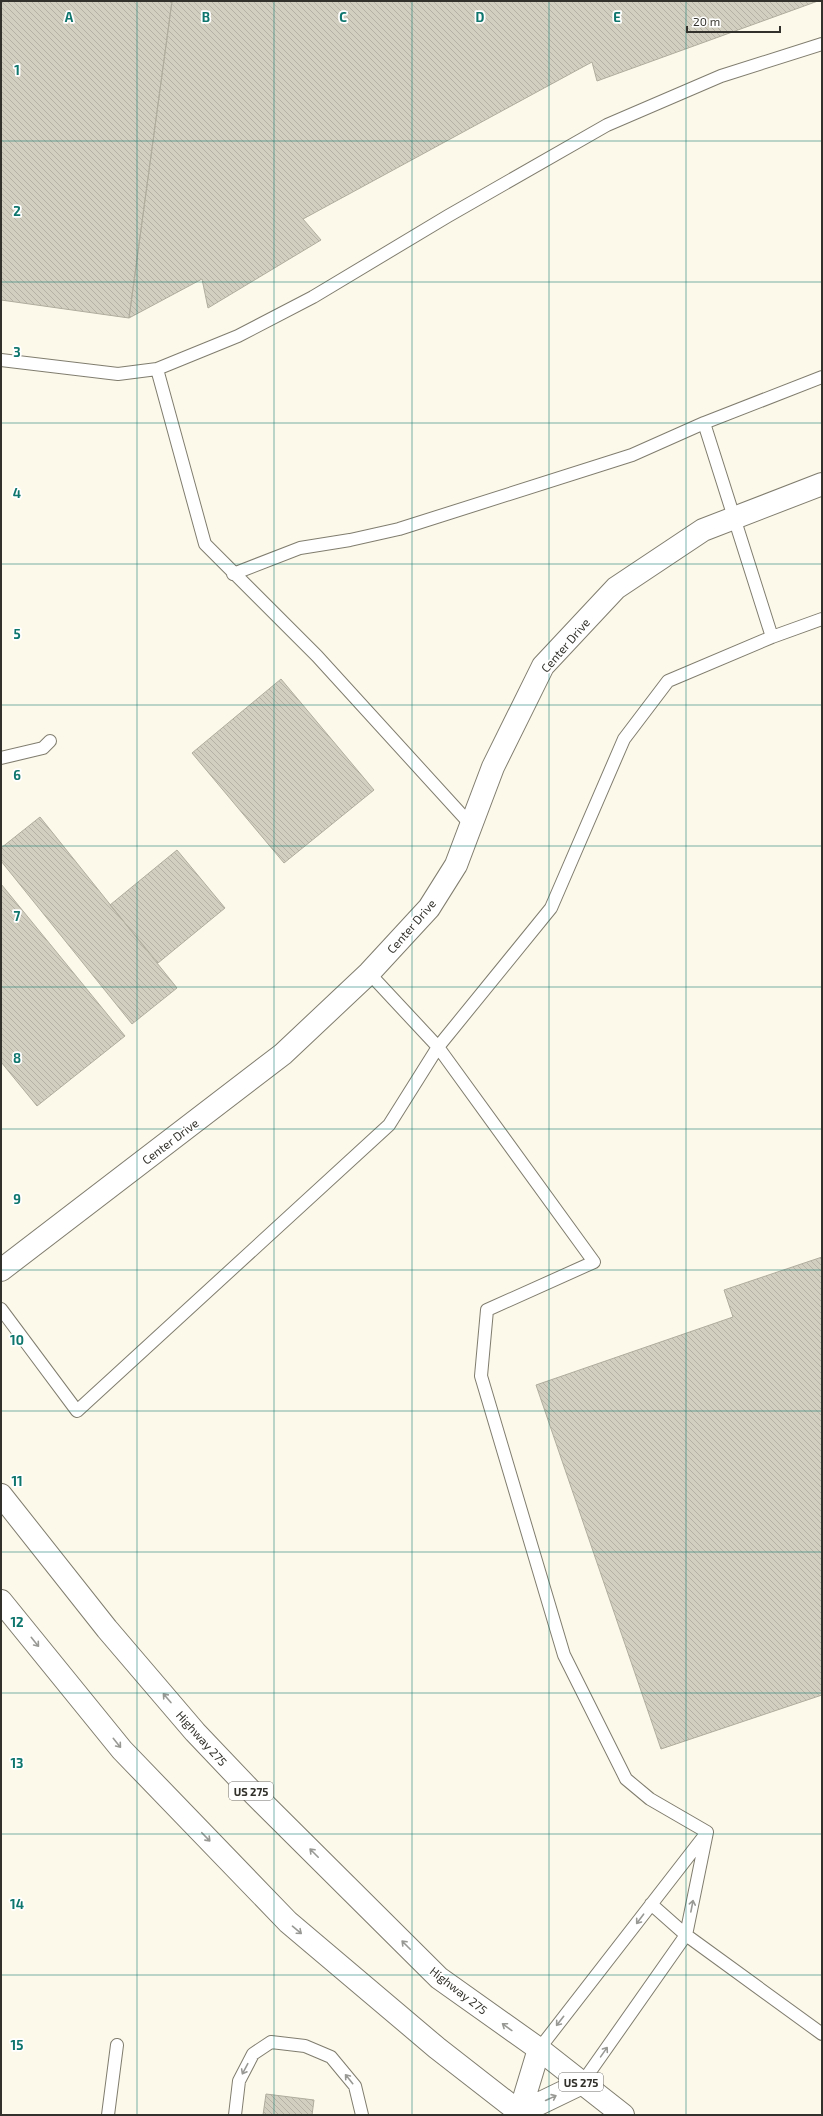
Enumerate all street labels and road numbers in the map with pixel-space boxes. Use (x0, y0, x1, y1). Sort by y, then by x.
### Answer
street label: Center Drive (538, 615, 592, 675)
street label: Center Drive (384, 896, 438, 956)
street label: Center Drive (139, 1115, 201, 1167)
street label: Highway 275 (174, 1708, 230, 1768)
road number: US 275 (229, 1782, 273, 1800)
street label: Highway 275 (427, 1963, 491, 2017)
road number: US 275 (559, 2073, 603, 2091)

